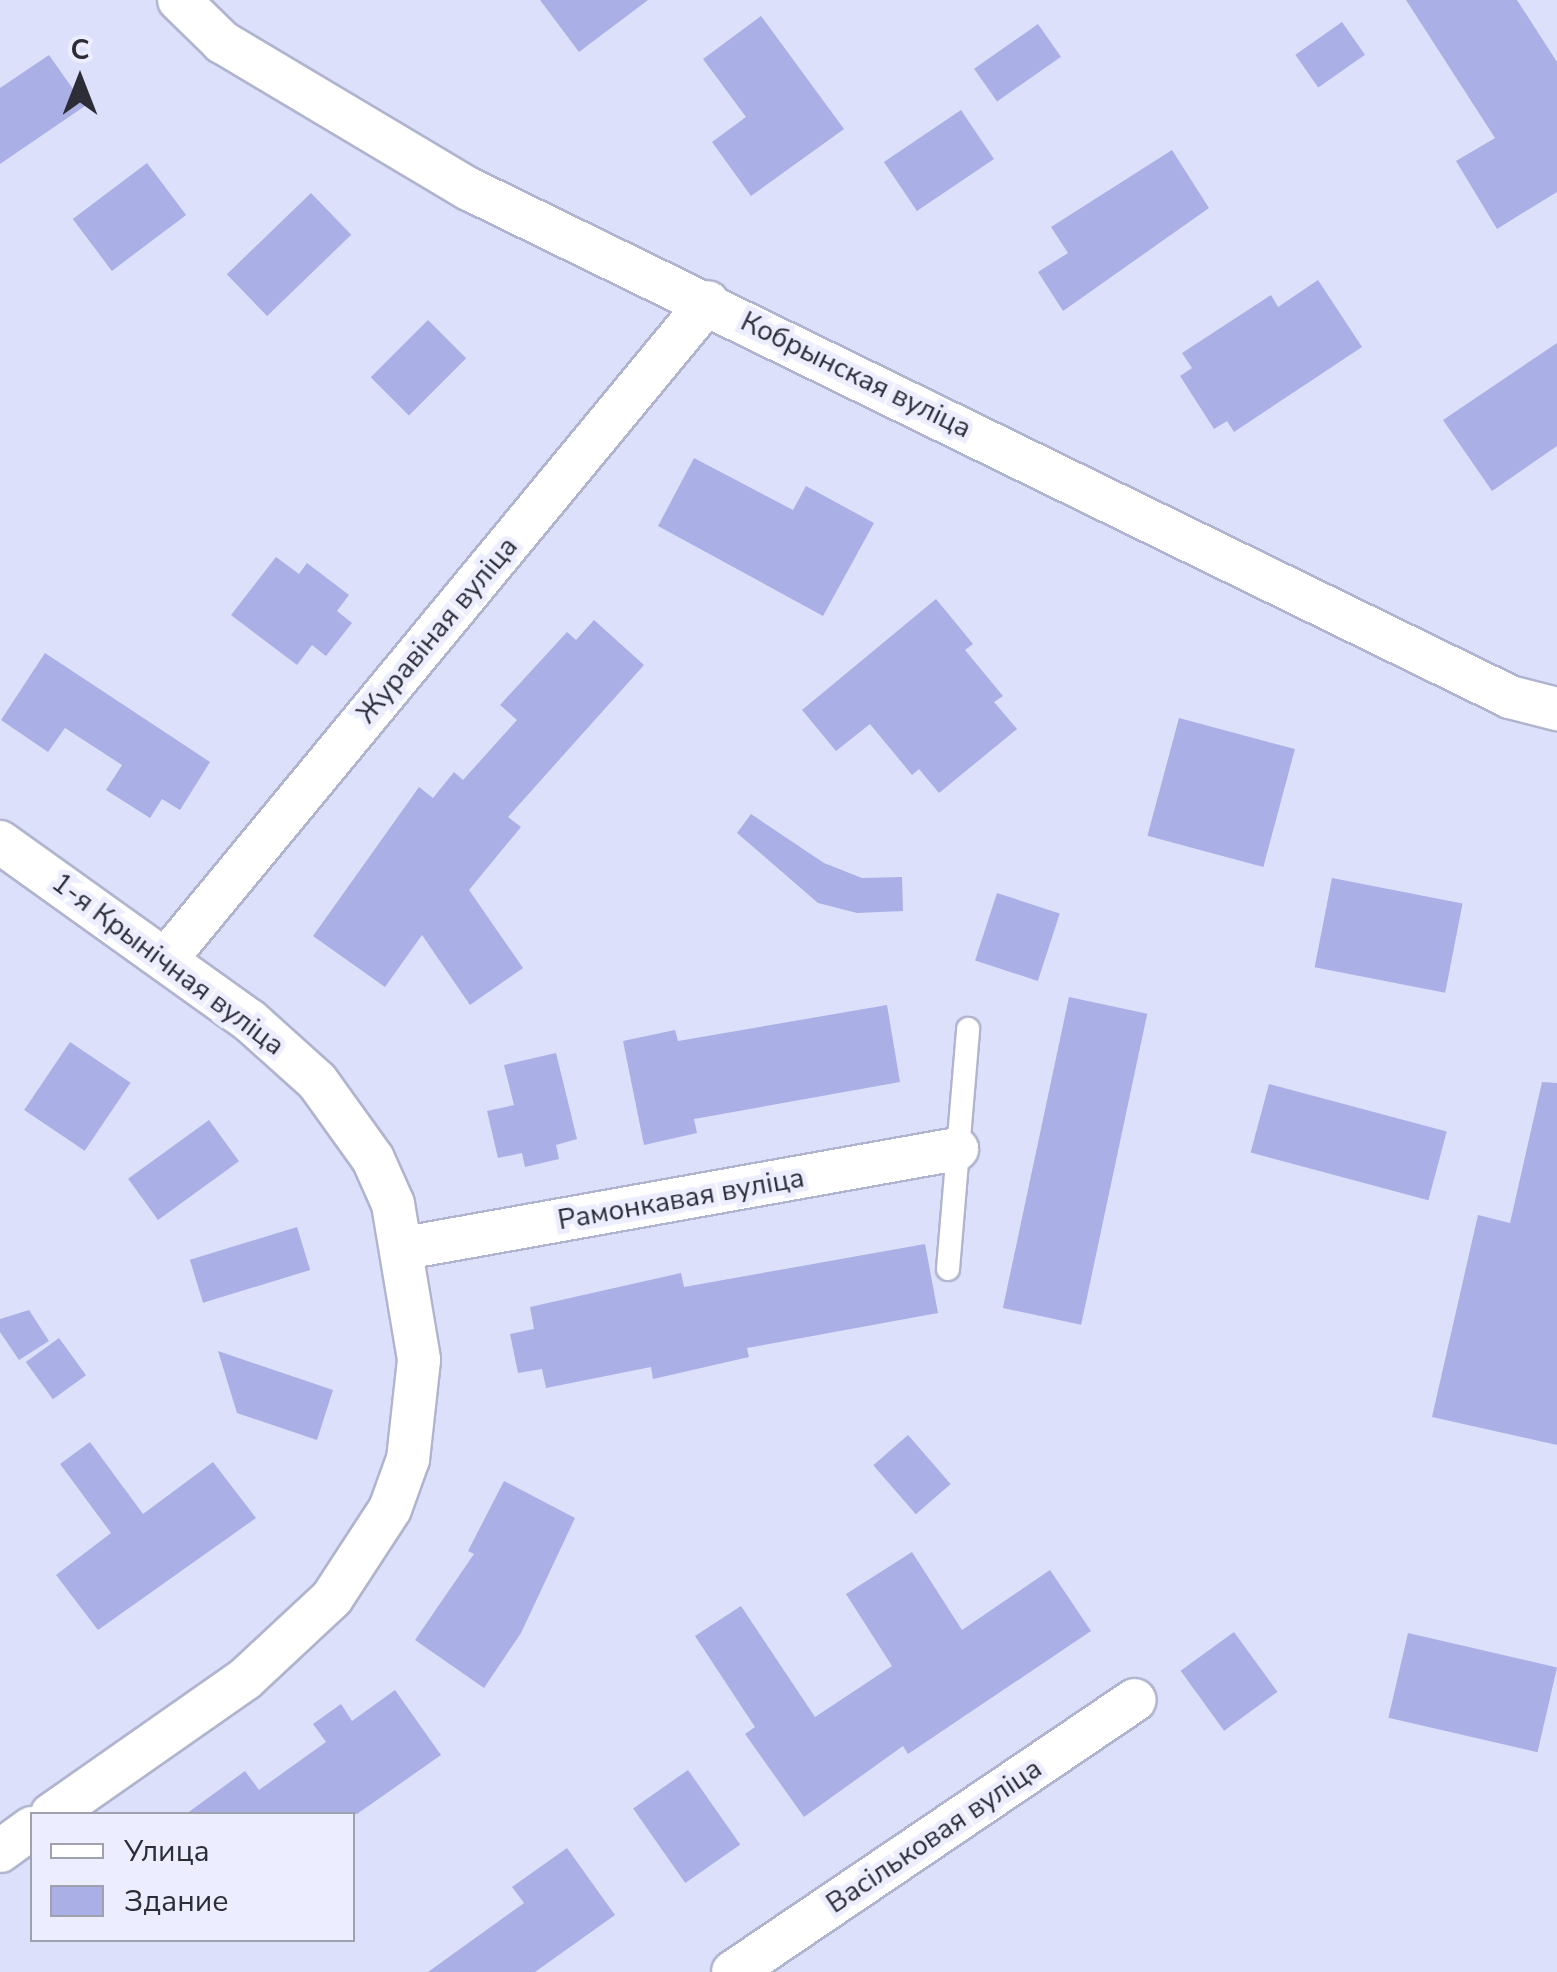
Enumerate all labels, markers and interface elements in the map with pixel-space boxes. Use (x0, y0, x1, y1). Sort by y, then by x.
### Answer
north arrow (30, 30, 130, 130)
text: С (70, 31, 90, 69)
street label: Кобрынская вуліца (735, 305, 977, 445)
street label: Журавіная вуліца (349, 530, 525, 730)
street label: 1-я Крынічная вуліца (45, 866, 291, 1062)
street label: Рамонкавая вуліца (555, 1161, 807, 1237)
street label: Васільковая вуліца (820, 1752, 1048, 1920)
legend (30, 1812, 355, 1942)
text: Улица (124, 1831, 210, 1872)
text: Здание (124, 1881, 229, 1922)

